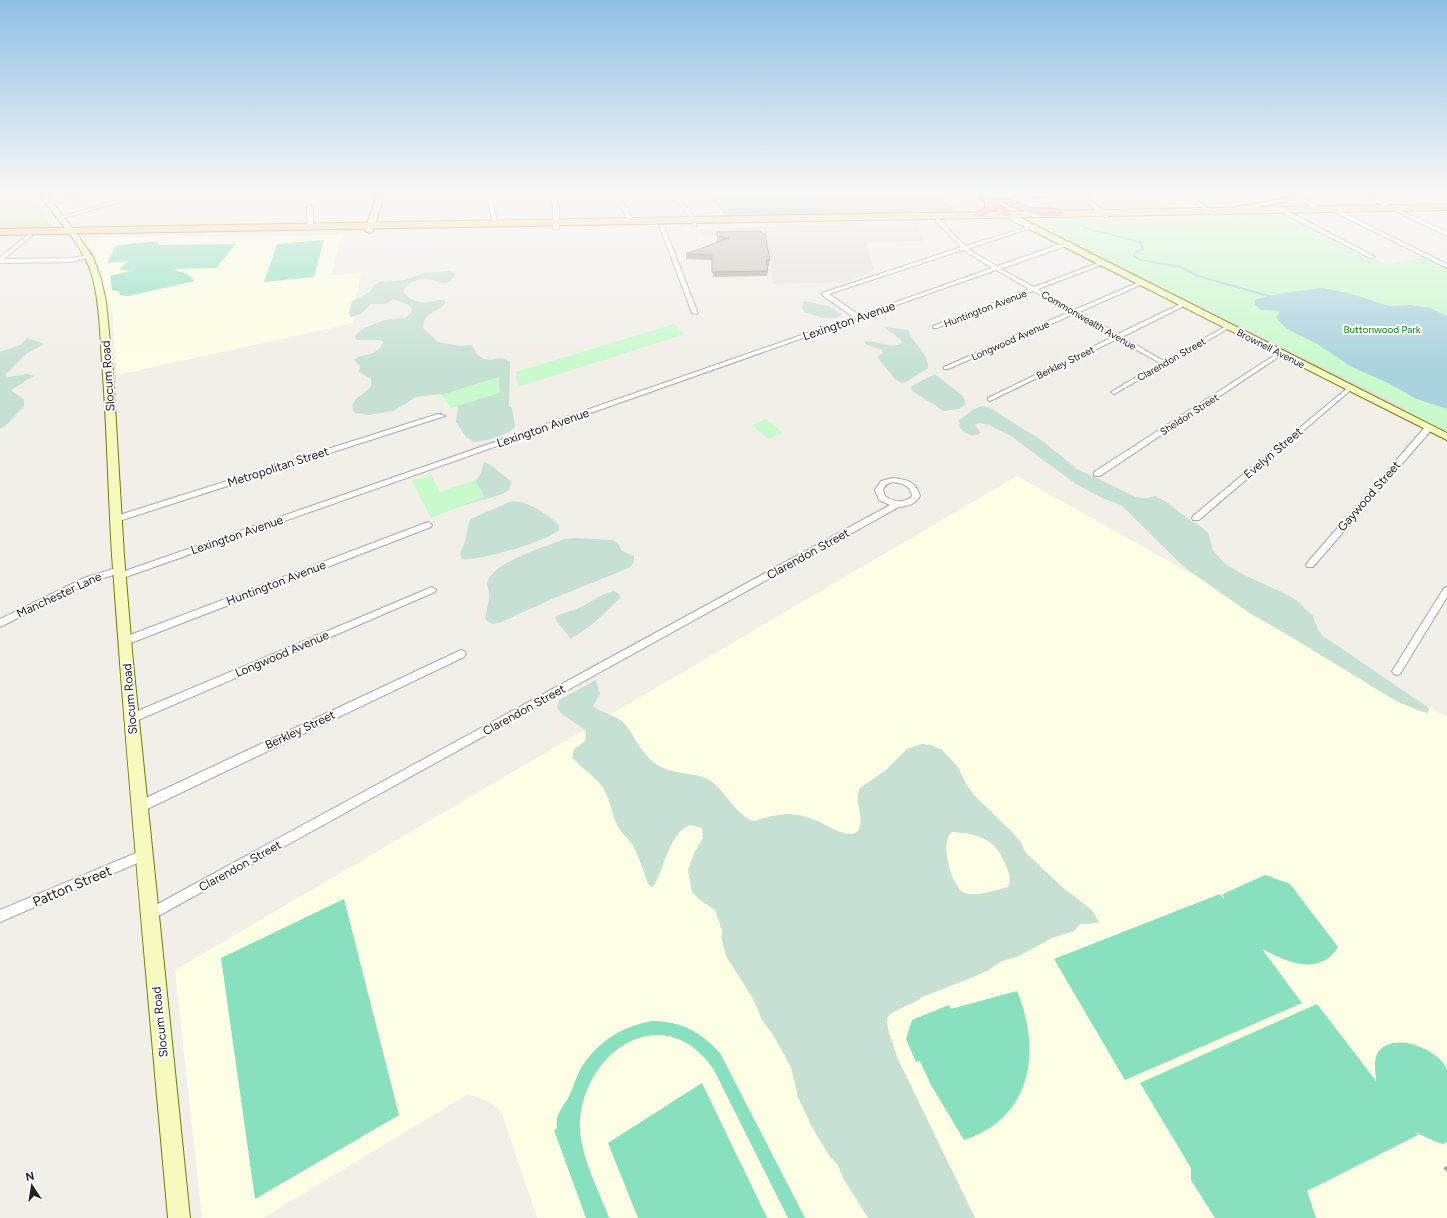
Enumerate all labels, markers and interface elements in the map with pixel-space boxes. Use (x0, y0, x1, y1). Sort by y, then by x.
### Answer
street label: Huntington Avenue (942, 287, 1029, 330)
street label: Commonwealth Avenue (1039, 288, 1139, 353)
street label: Lexington Avenue (801, 299, 897, 343)
street label: Longwood Avenue (969, 317, 1052, 363)
park label: Buttonwood Park (1343, 323, 1421, 336)
street label: Brownell Avenue (1235, 326, 1307, 371)
street label: Clarendon Street (1135, 335, 1208, 384)
street label: Slocum Road (99, 340, 117, 412)
street label: Berkley Street (1034, 343, 1097, 382)
street label: Sheldon Street (1158, 391, 1221, 438)
street label: Lexington Avenue (495, 406, 591, 450)
street label: Evelyn Street (1241, 424, 1305, 481)
street label: Metropolitan Street (226, 444, 331, 490)
street label: Gaywood Street (1335, 458, 1404, 534)
street label: Lexington Avenue (189, 513, 285, 557)
street label: Clarendon Street (764, 525, 852, 582)
street label: Huntington Avenue (224, 557, 328, 608)
street label: Manchester Lane (14, 569, 104, 621)
street label: Longwood Avenue (233, 628, 331, 680)
street label: Slocum Road (120, 663, 140, 735)
street label: Clarendon Street (480, 681, 568, 738)
street label: Berkley Street (263, 707, 338, 752)
street label: Clarendon Street (196, 837, 284, 894)
street label: Patton Street (30, 862, 114, 911)
street label: Slocum Road (149, 986, 171, 1058)
north arrow (12, 1166, 52, 1206)
text: N (25, 1169, 36, 1184)

